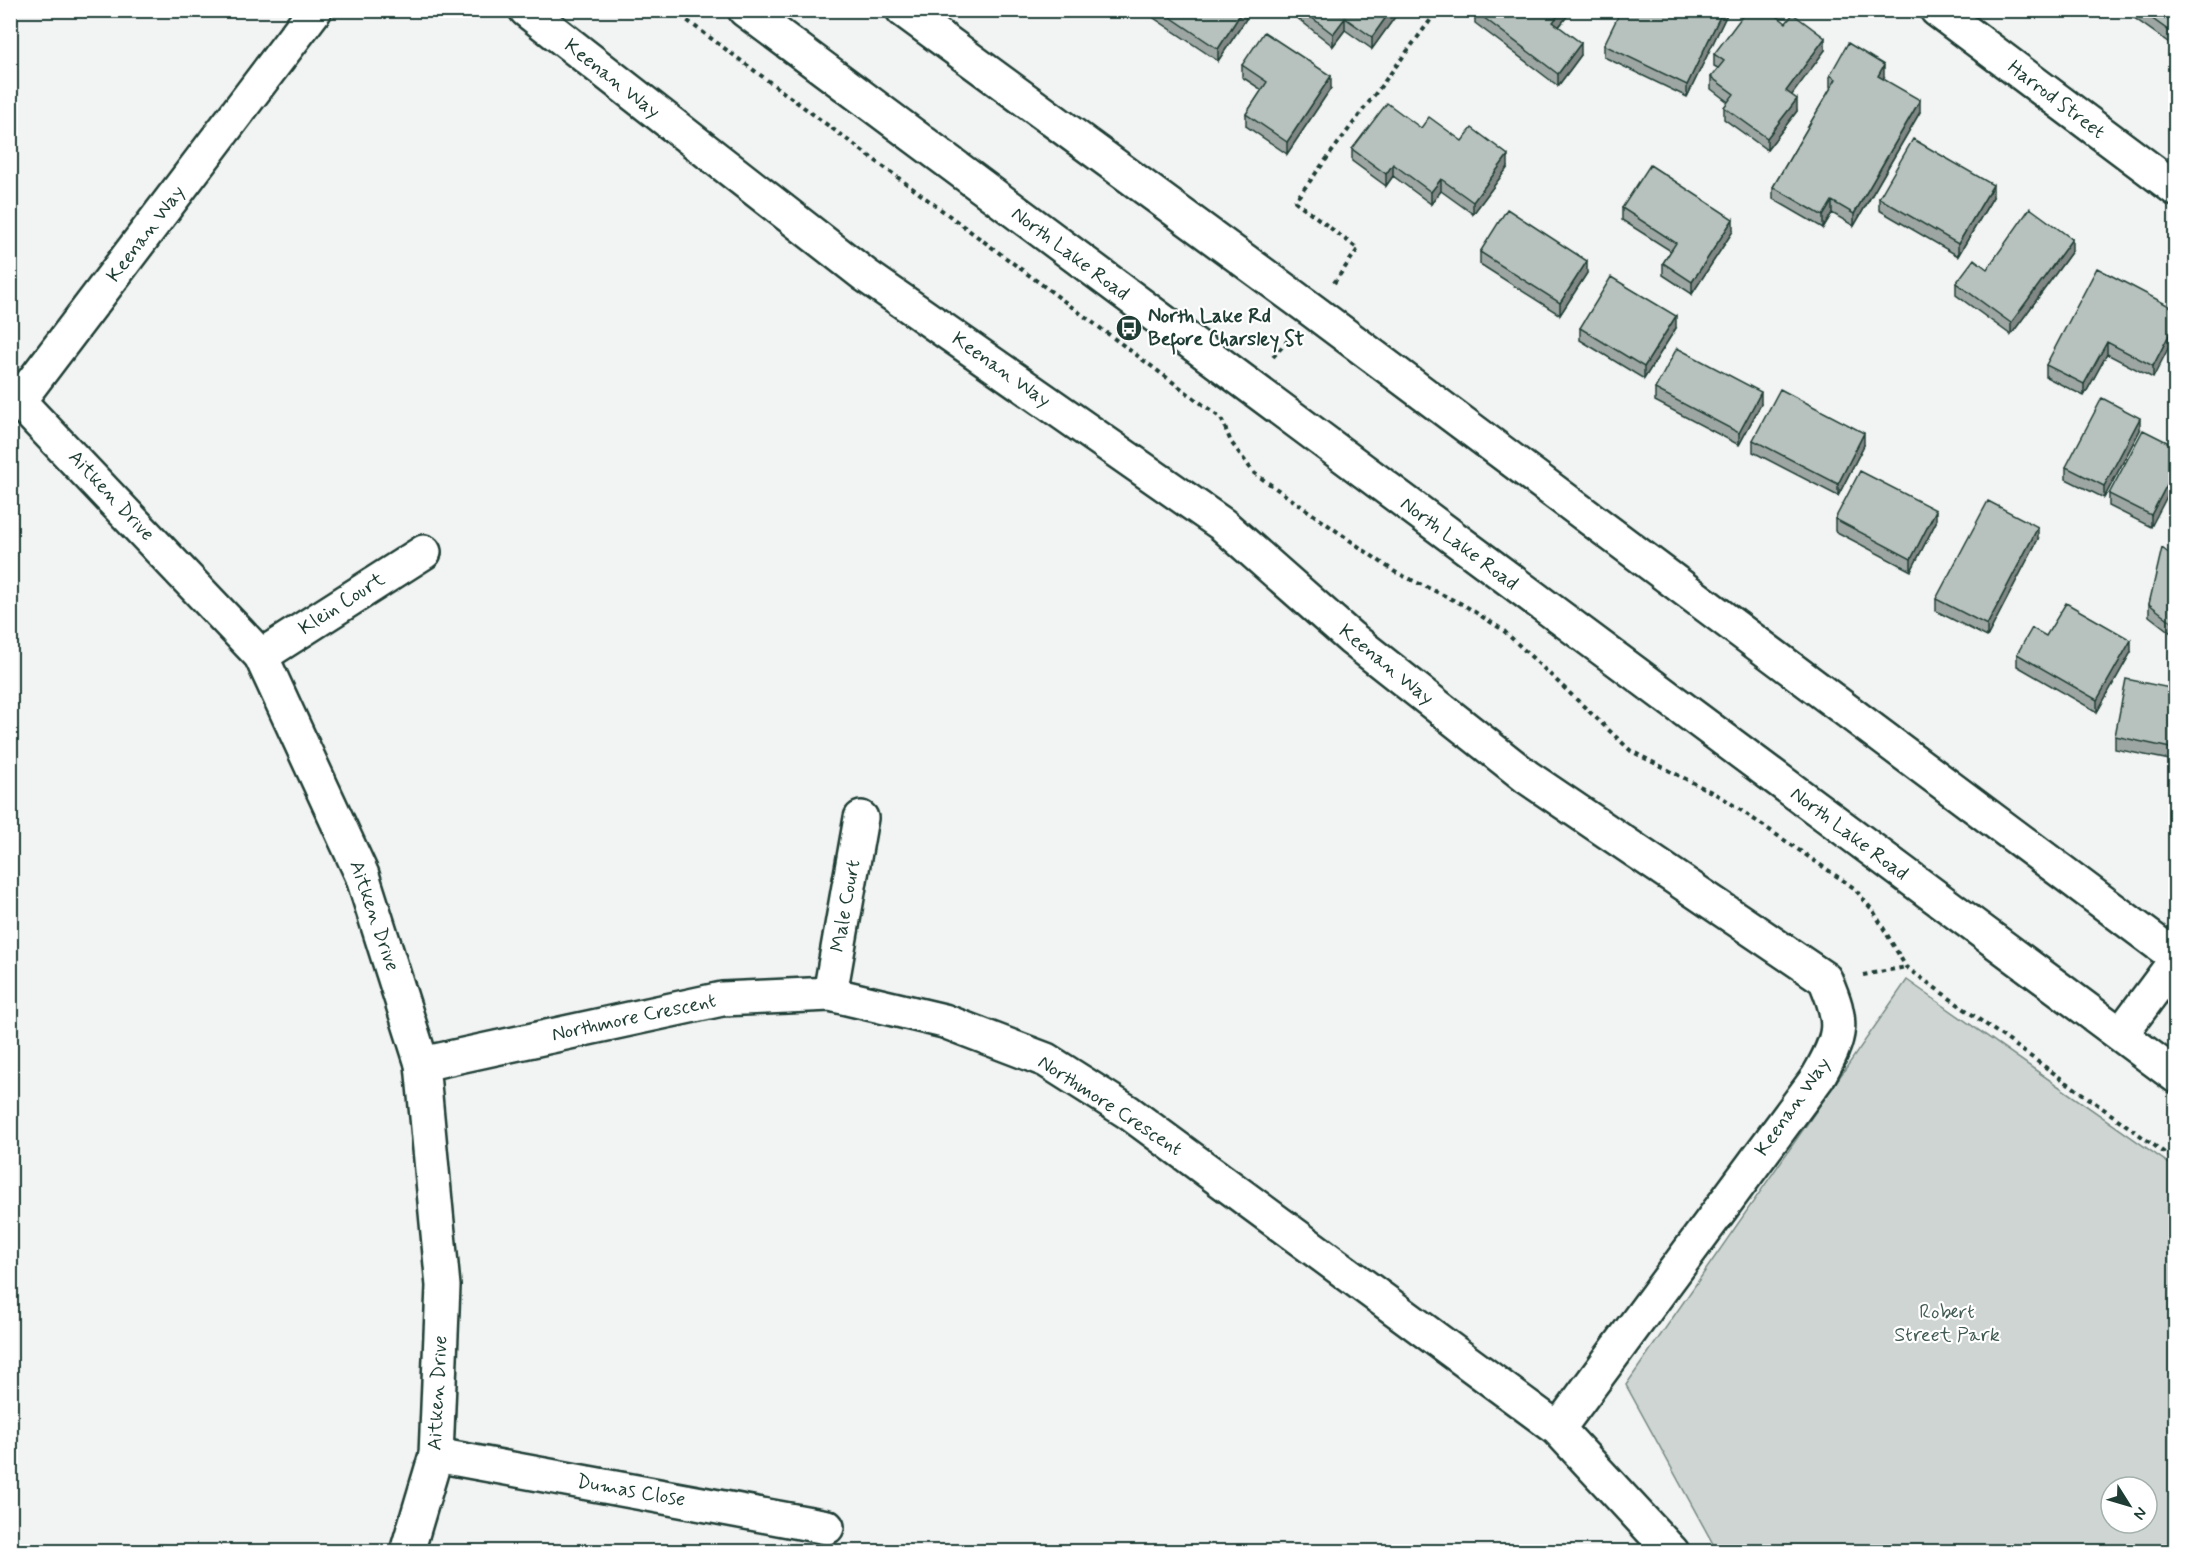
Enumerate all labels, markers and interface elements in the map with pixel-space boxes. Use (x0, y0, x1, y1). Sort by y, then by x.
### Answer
street label: Keenan Way (558, 33, 666, 125)
street label: Harrod Street (2002, 54, 2110, 146)
street label: Keenan Way (101, 180, 191, 288)
street label: North Lake Road (1006, 201, 1134, 307)
place label: North Lake Rd Before Charsley St (1148, 303, 1305, 355)
bus stop icon: North Lake Rd Before Charsley St (1114, 313, 1144, 343)
street label: Keenan Way (946, 326, 1056, 414)
street label: Aitken Drive (62, 445, 160, 547)
street label: North Lake Road (1395, 491, 1523, 597)
street label: Klein Court (294, 566, 390, 642)
street label: Keenan Way (1333, 618, 1439, 712)
street label: North Lake Road (1785, 781, 1913, 887)
street label: Aitken Drive (342, 857, 406, 975)
street label: Male Court (825, 858, 867, 954)
street label: Northmore Crescent (549, 987, 719, 1049)
street label: Northmore Crescent (1033, 1049, 1187, 1163)
street label: Keenan Way (1749, 1052, 1837, 1162)
park label: Robert Street Park (1894, 1299, 2000, 1349)
street label: Aitken Drive (422, 1335, 454, 1451)
street label: Dumas Close (575, 1468, 687, 1514)
north arrow (2099, 1475, 2159, 1535)
text: N (2128, 1503, 2151, 1524)

